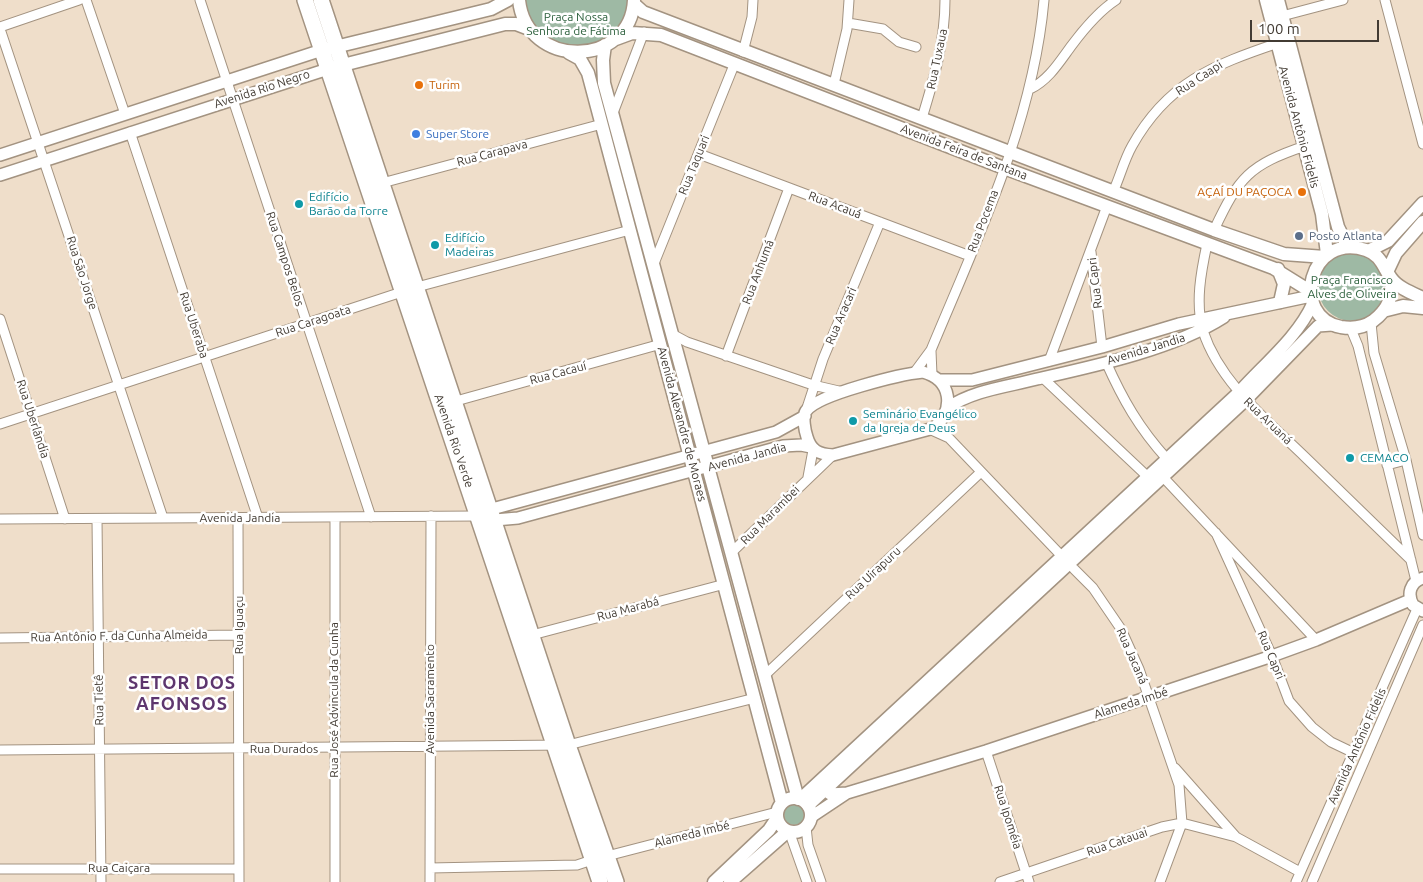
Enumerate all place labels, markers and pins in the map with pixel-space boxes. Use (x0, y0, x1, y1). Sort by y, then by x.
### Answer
place label: Turim (429, 78, 460, 92)
marker: Turim (413, 79, 425, 91)
place label: Super Store (426, 127, 489, 141)
marker: Super Store (410, 128, 422, 140)
place label: AÇAÍ DU PAÇOCA (1197, 185, 1292, 199)
marker: AÇAÍ DU PAÇOCA (1296, 186, 1308, 198)
place label: Edifício Barão da Torre (309, 190, 388, 218)
marker: Edifício Barão da Torre (293, 198, 305, 210)
place label: Posto Atlanta (1309, 229, 1382, 243)
marker: Posto Atlanta (1293, 230, 1305, 242)
place label: Edifício Madeiras (445, 231, 494, 259)
marker: Edifício Madeiras (429, 239, 441, 251)
place label: Seminário Evangélico da Igreja de Deus (863, 407, 977, 435)
marker: Seminário Evangélico da Igreja de Deus (847, 415, 859, 427)
place label: CEMACO (1360, 451, 1409, 465)
marker: CEMACO (1344, 452, 1356, 464)

